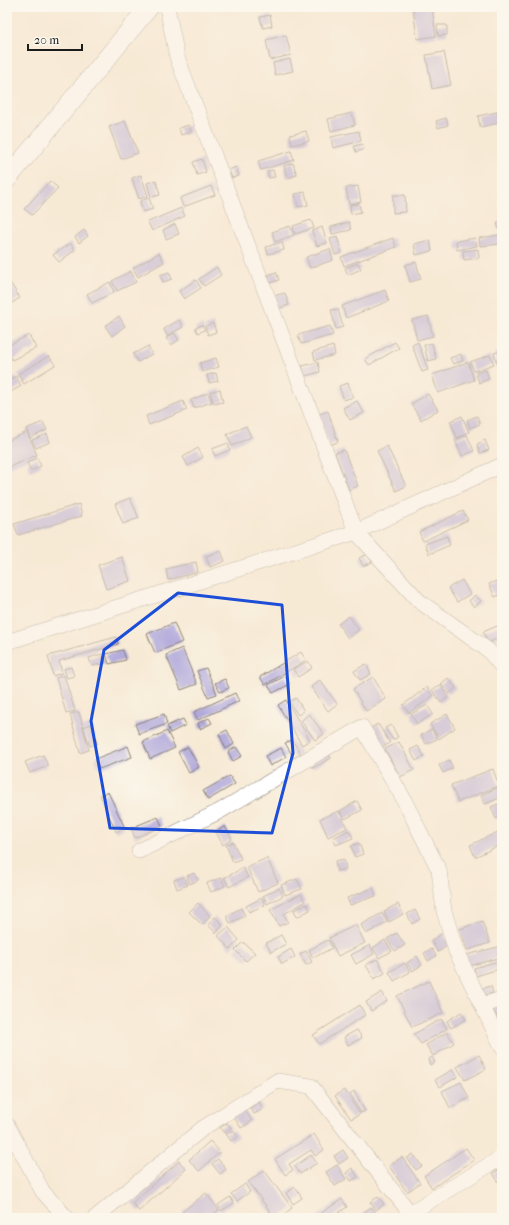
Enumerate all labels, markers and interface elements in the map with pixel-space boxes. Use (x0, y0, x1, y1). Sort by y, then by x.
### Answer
scale bar (28, 26, 82, 52)
text: 20 m (34, 33, 59, 47)

